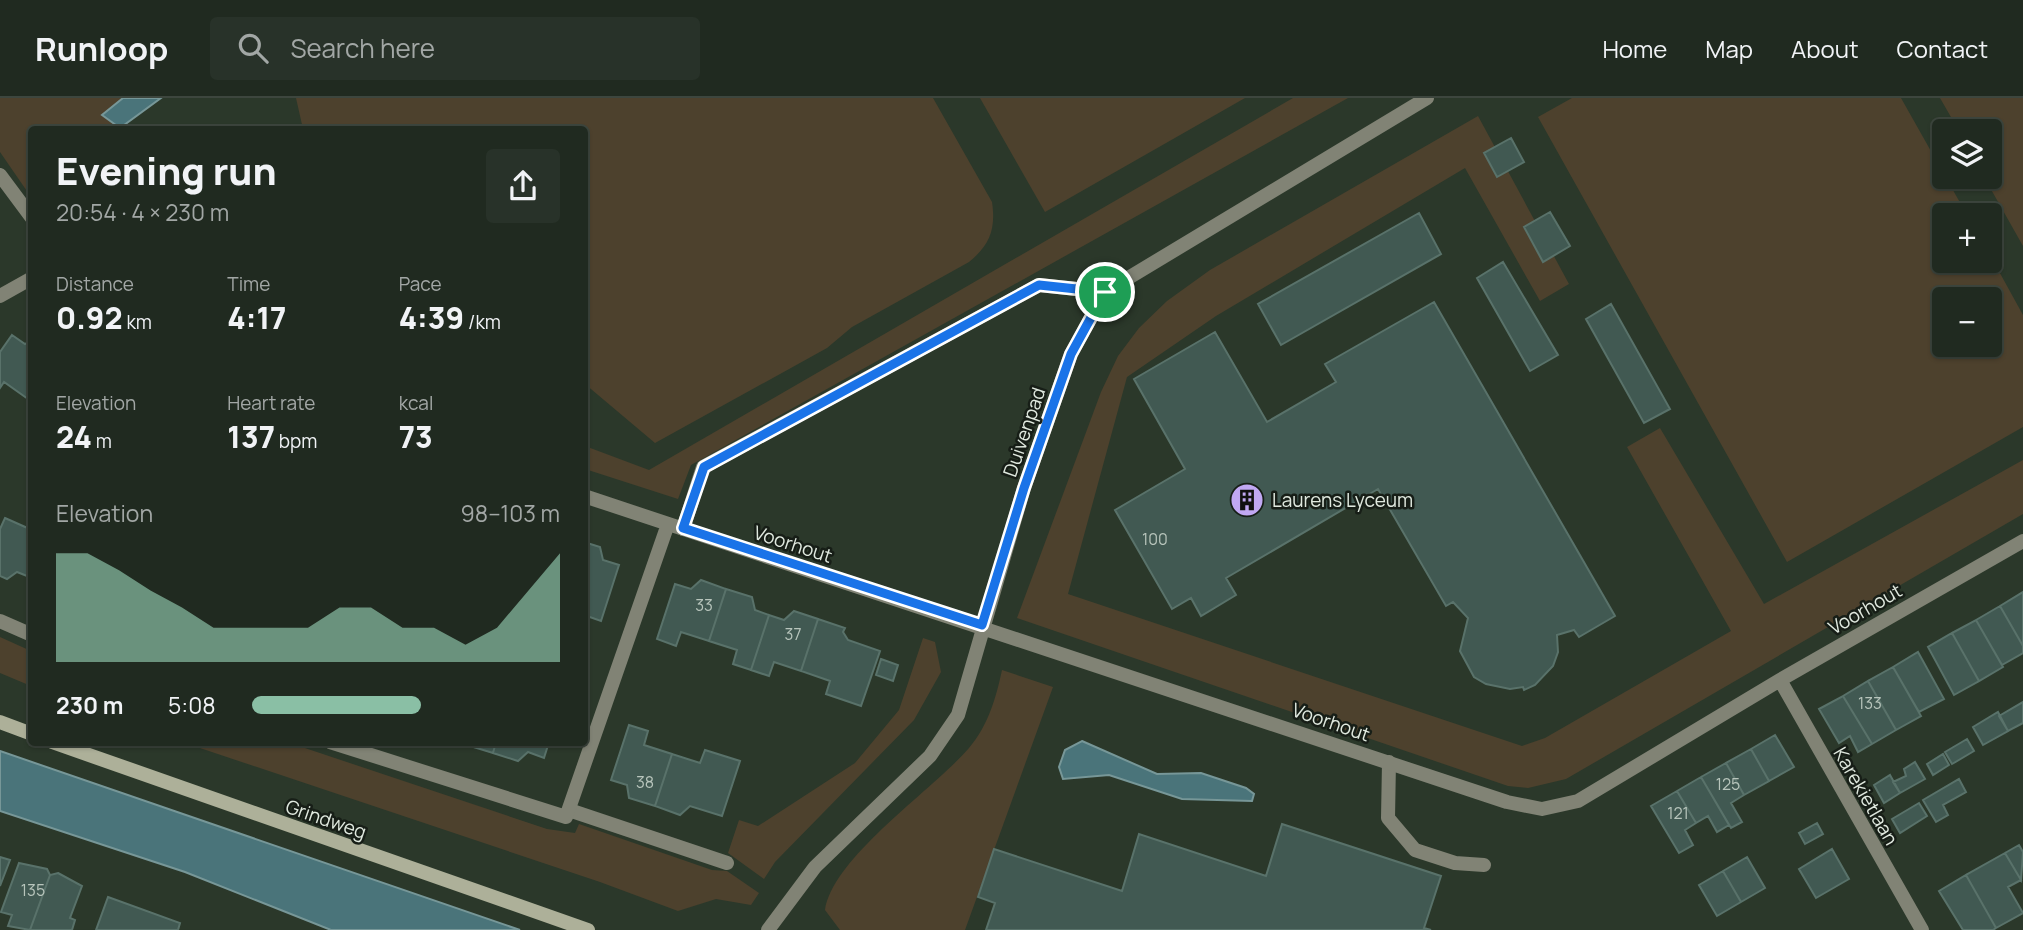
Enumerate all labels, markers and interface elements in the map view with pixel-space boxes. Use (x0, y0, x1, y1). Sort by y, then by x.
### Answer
search box (210, 17, 700, 80)
text: Runloop (35, 26, 168, 71)
icon: search (234, 29, 272, 67)
text: Search here (290, 30, 435, 66)
text: Home (1602, 32, 1667, 65)
text: Map (1705, 32, 1753, 65)
text: About (1791, 32, 1859, 65)
text: Contact (1897, 32, 1988, 65)
map controls (1932, 119, 2002, 357)
button: layers (1932, 119, 2002, 189)
text: Evening run (56, 144, 277, 196)
button: share (486, 149, 560, 223)
text: 20:54 · 4 × 230 m (56, 196, 229, 228)
button: + (1932, 203, 2002, 273)
pin (1075, 262, 1135, 322)
text: Distance (56, 271, 134, 297)
text: Time (227, 271, 270, 297)
text: Pace (399, 271, 442, 297)
icon: arrive (1086, 273, 1124, 311)
button: − (1932, 287, 2002, 357)
text: 0.92 (56, 297, 123, 338)
text: 4:17 (227, 297, 286, 338)
text: 4:39 (399, 297, 464, 338)
text: km (123, 309, 152, 335)
text: /km (464, 309, 501, 335)
street label: Duivenpad (997, 384, 1051, 480)
text: Elevation (56, 390, 136, 416)
text: Heart rate (227, 390, 315, 416)
text: kcal (399, 390, 433, 416)
text: 24 (56, 416, 92, 457)
text: 137 (227, 416, 275, 457)
text: 73 (399, 416, 433, 457)
text: m (92, 428, 112, 454)
text: bpm (275, 428, 317, 454)
building icon: Laurens Lyceum (1228, 481, 1266, 519)
place label: Laurens Lyceum (1272, 487, 1413, 513)
text: Elevation (56, 497, 153, 529)
text: 98–103 m (461, 497, 560, 529)
street label: Voorhout (750, 519, 836, 569)
house number: 100 (1142, 528, 1168, 550)
street label: Voorhout (1823, 577, 1907, 641)
house number: 33 (695, 594, 713, 616)
house number: 37 (785, 623, 801, 645)
text: 230 m (56, 689, 123, 721)
text: 5:08 (168, 689, 216, 721)
house number: 133 (1858, 692, 1882, 714)
street label: Voorhout (1288, 697, 1374, 747)
street label: Karekietlaan (1827, 742, 1905, 850)
house number: 38 (636, 771, 654, 793)
house number: 125 (1716, 773, 1740, 795)
street label: Grindweg (282, 793, 370, 845)
house number: 121 (1667, 802, 1689, 824)
house number: 135 (21, 879, 45, 901)

